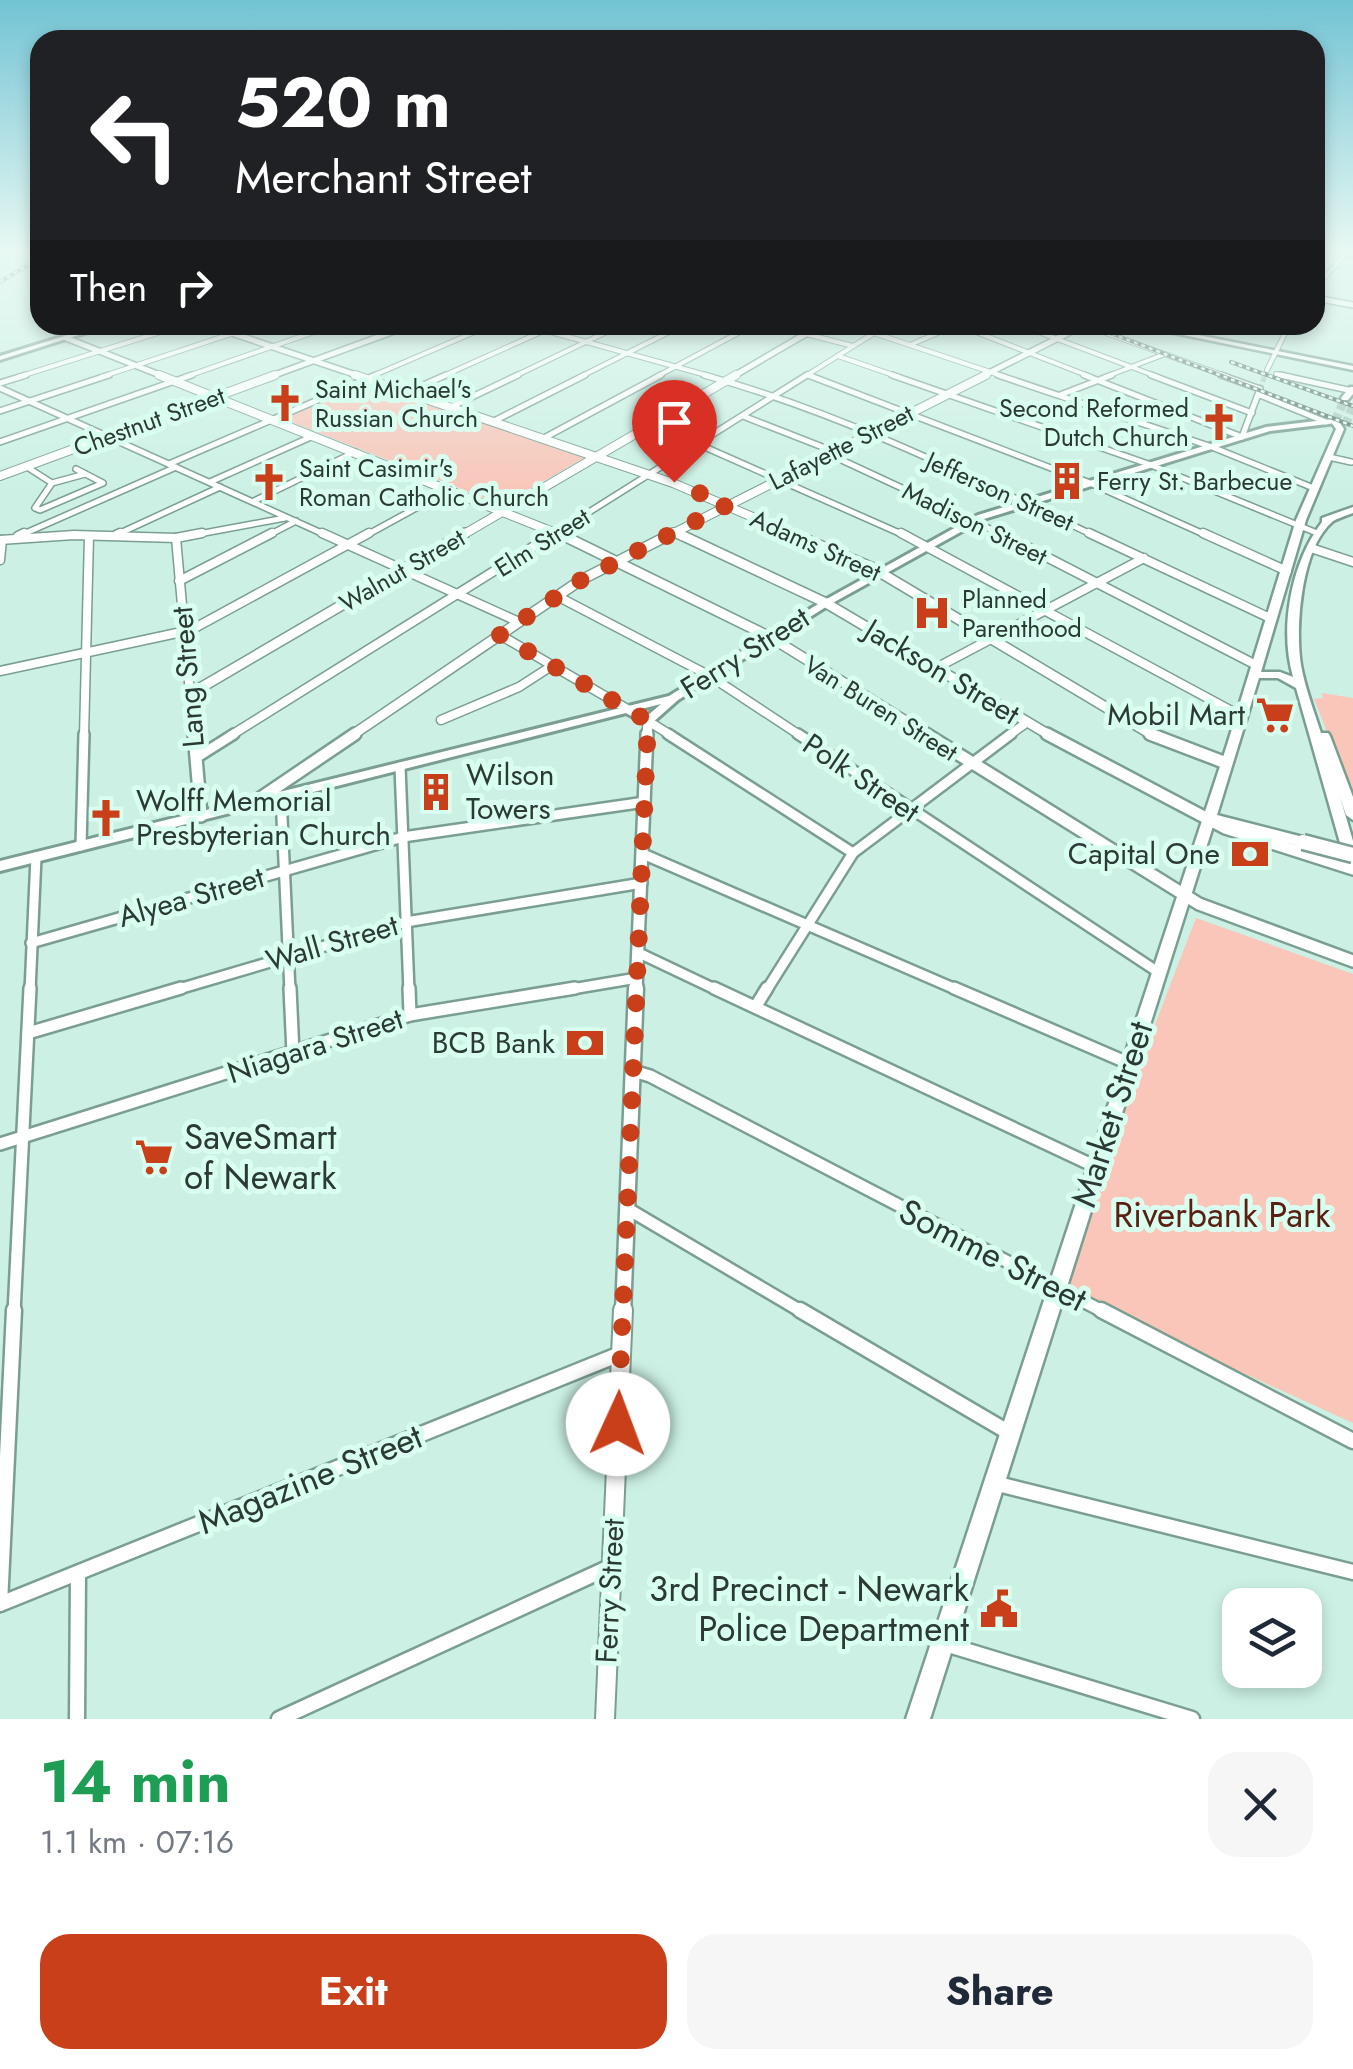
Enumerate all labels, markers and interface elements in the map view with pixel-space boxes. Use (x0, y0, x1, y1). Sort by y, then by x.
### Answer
text: 520 m (235, 52, 451, 153)
icon: left (70, 70, 200, 200)
text: Merchant Street (235, 145, 531, 210)
text: Then (70, 260, 147, 315)
icon: right (167, 260, 222, 315)
place label: Saint Michael's Russian Church (315, 371, 478, 436)
street label: Chestnut Street (68, 377, 230, 465)
pin (632, 380, 717, 483)
church icon: Saint Michael's Russian Church (264, 382, 306, 424)
place label: Second Reformed Dutch Church (999, 390, 1189, 455)
icon: arrive (647, 395, 702, 450)
street label: Lafayette Street (763, 395, 919, 499)
church icon: Second Reformed Dutch Church (1198, 401, 1240, 443)
street label: Jefferson Street (917, 441, 1080, 540)
place label: Saint Casimir's Roman Catholic Church (299, 450, 549, 515)
building icon: Ferry St. Barbecue (1046, 460, 1088, 502)
church icon: Saint Casimir's Roman Catholic Church (248, 461, 290, 503)
place label: Ferry St. Barbecue (1097, 463, 1292, 499)
street label: Madison Street (897, 472, 1053, 574)
street label: Elm Street (487, 499, 597, 585)
street label: Adams Street (745, 500, 887, 590)
street label: Walnut Street (333, 520, 471, 620)
place label: Planned Parenthood (962, 581, 1082, 646)
hospital icon: Planned Parenthood (911, 592, 953, 634)
street label: Ferry Street (672, 596, 818, 709)
street label: Lang Street (160, 604, 215, 749)
street label: Jackson Street (853, 606, 1029, 735)
street label: Van Buren Street (797, 646, 965, 770)
place label: Mobil Mart (1107, 693, 1246, 736)
supermarket icon: Mobil Mart (1254, 694, 1296, 736)
street label: Polk Street (794, 723, 929, 833)
place label: Wilson Towers (466, 753, 555, 830)
building icon: Wilson Towers (415, 771, 457, 813)
place label: Wolff Memorial Presbyterian Church (136, 779, 391, 856)
church icon: Wolff Memorial Presbyterian Church (85, 797, 127, 839)
place label: Capital One (1068, 832, 1220, 875)
bank icon: Capital One (1229, 833, 1271, 875)
street label: Alyea Street (113, 855, 270, 938)
street label: Wall Street (261, 903, 404, 982)
street label: Niagara Street (222, 997, 409, 1094)
street label: Market Street (1058, 1014, 1166, 1213)
place label: BCB Bank (432, 1021, 556, 1064)
bank icon: BCB Bank (564, 1022, 606, 1064)
place label: SaveSmart of Newark (184, 1112, 337, 1202)
supermarket icon: SaveSmart of Newark (133, 1136, 175, 1178)
street label: Somme Street (890, 1186, 1096, 1324)
park label: Riverbank Park (1113, 1190, 1331, 1240)
position arrow (566, 1372, 670, 1476)
street label: Magazine Street (190, 1411, 430, 1547)
street label: Ferry Street (584, 1517, 635, 1664)
place label: 3rd Precinct - Newark Police Department (649, 1564, 970, 1654)
public building icon: 3rd Precinct - Newark Police Department (978, 1588, 1020, 1630)
map controls (1222, 1588, 1322, 1688)
button: layers (1222, 1588, 1322, 1688)
text: 14 min (40, 1738, 231, 1825)
button: close (1208, 1752, 1313, 1857)
text: 1.1 km · 07:16 (40, 1819, 234, 1865)
button: Exit (40, 1934, 667, 2049)
button: Share (687, 1934, 1313, 2049)

